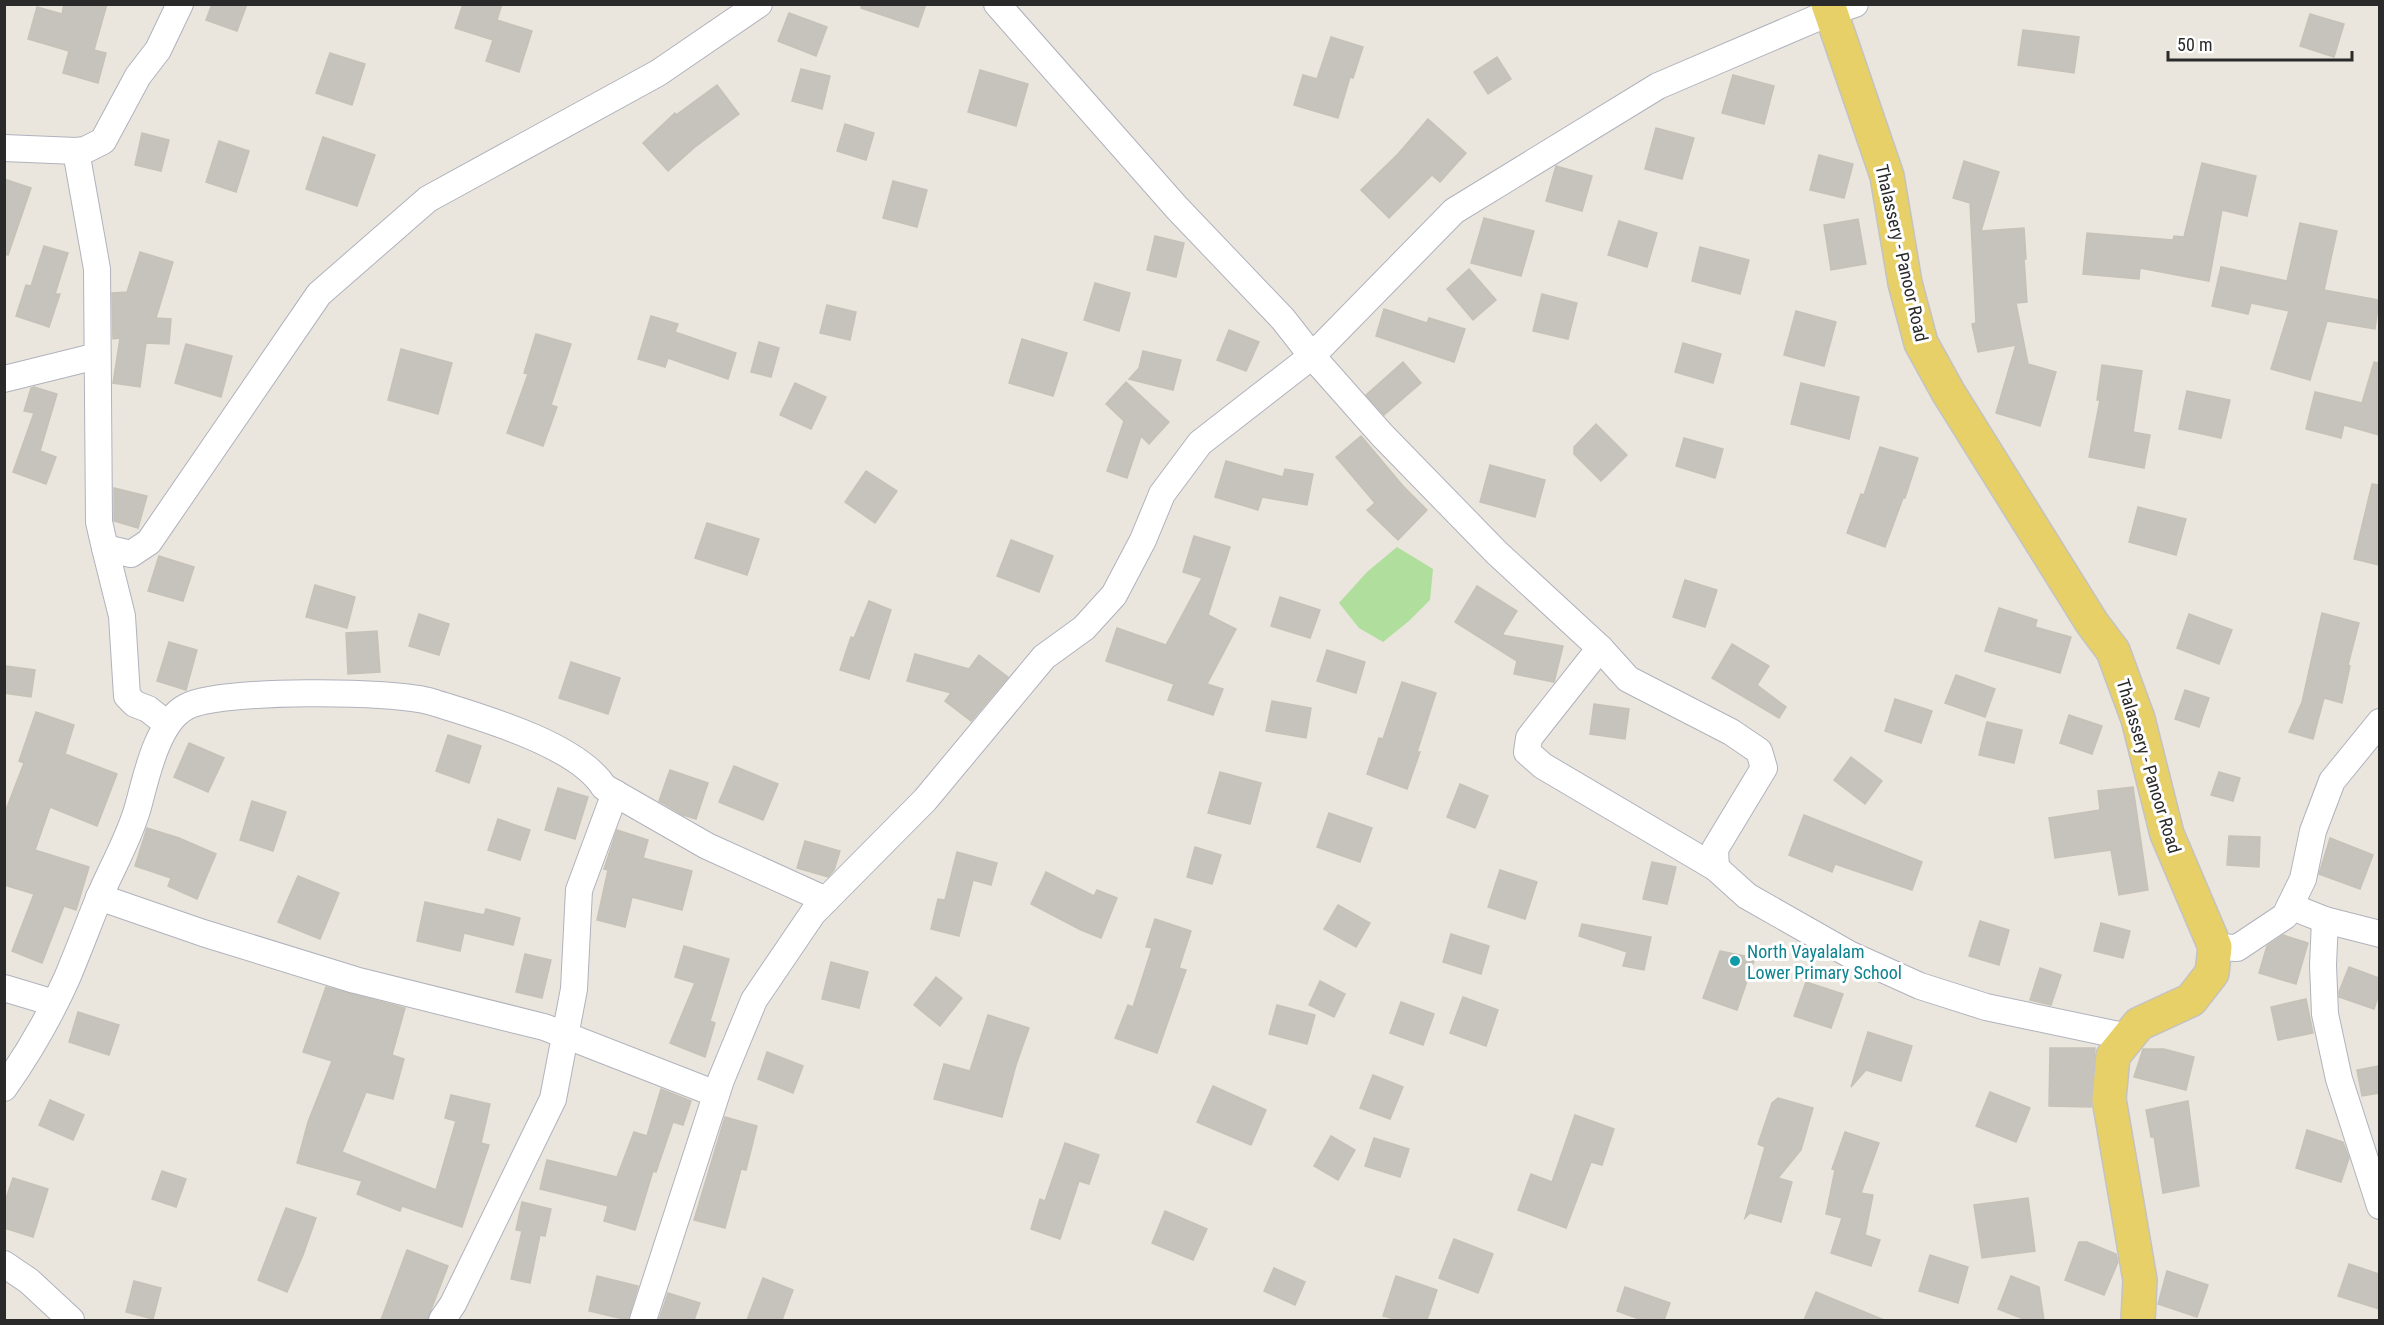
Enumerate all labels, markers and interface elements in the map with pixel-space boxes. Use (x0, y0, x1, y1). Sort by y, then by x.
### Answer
scale bar (2168, 24, 2352, 62)
text: 50 m (2177, 34, 2212, 55)
street label: Thalassery - Panoor Road (1871, 162, 1933, 344)
street label: Thalassery - Panoor Road (2112, 676, 2186, 856)
place label: North Vayalalam Lower Primary School (1747, 941, 1902, 983)
marker: North Vayalalam Lower Primary School (1728, 954, 1742, 968)

